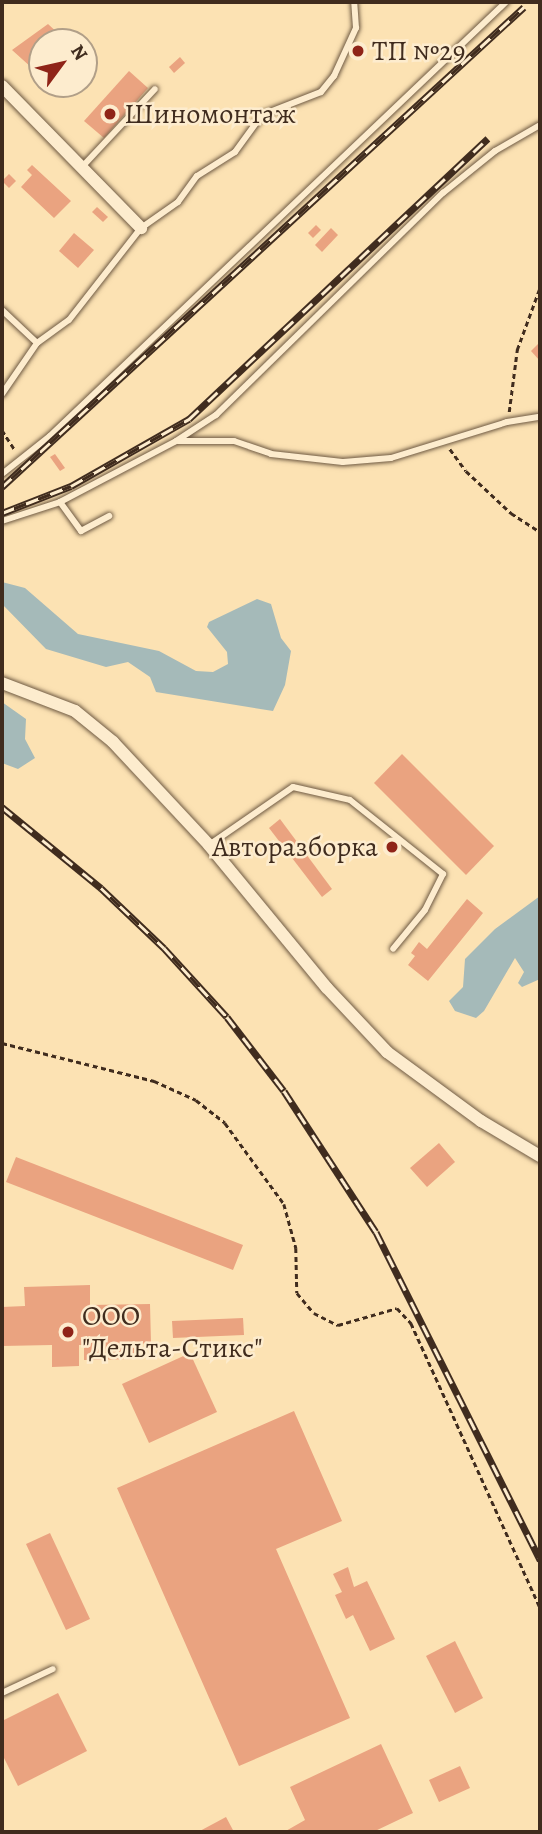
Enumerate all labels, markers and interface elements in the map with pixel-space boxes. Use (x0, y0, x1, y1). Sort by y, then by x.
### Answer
north arrow (28, 28, 98, 98)
place label: ТП №29 (372, 34, 465, 68)
text: N (64, 40, 94, 66)
marker: ТП №29 (350, 43, 366, 59)
place label: Шиномонтаж (124, 97, 296, 131)
marker: Шиномонтаж (102, 106, 118, 122)
place label: Авторазборка (212, 830, 378, 864)
marker: Авторазборка (384, 839, 400, 855)
place label: ООО "Дельта-Стикс" (82, 1299, 263, 1365)
marker: ООО "Дельта-Стикс" (60, 1324, 76, 1340)

